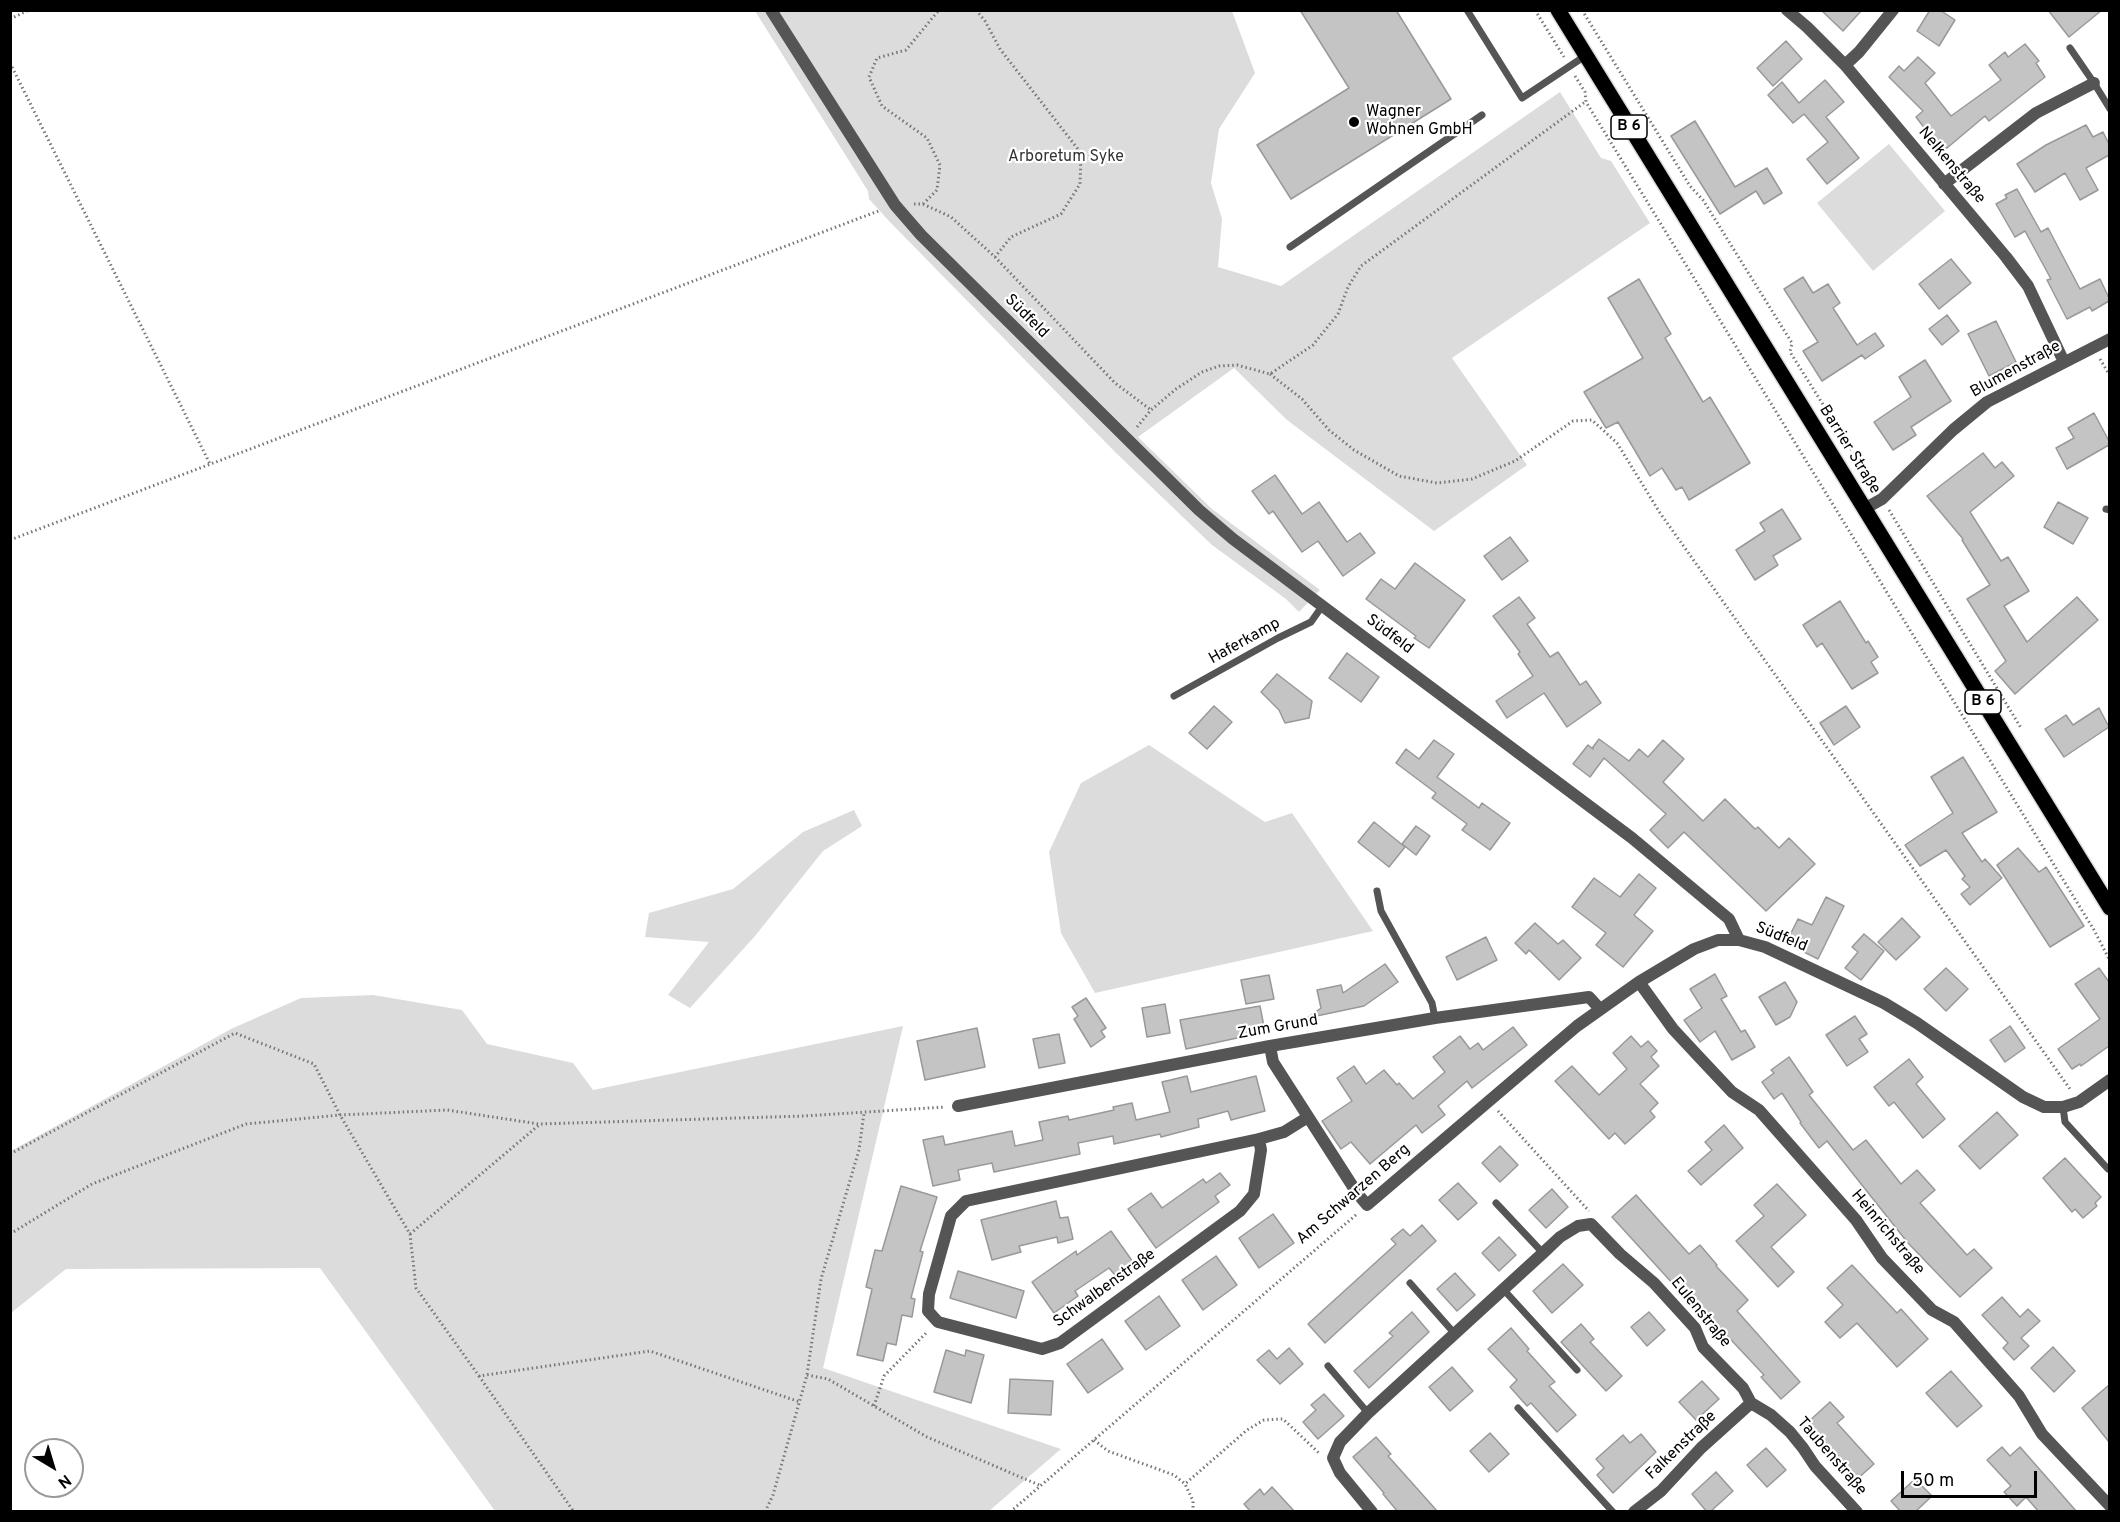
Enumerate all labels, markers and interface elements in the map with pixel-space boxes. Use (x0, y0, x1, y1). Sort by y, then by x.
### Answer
place label: Wagner Wohnen GmbH (1366, 103, 1473, 141)
marker: Wagner Wohnen GmbH (1347, 115, 1361, 129)
road number: B 6 (1611, 115, 1647, 139)
street label: Nelkenstraße (1913, 124, 1989, 208)
park label: Arboretum Syke (1008, 148, 1124, 168)
street label: Südfeld (1000, 291, 1052, 343)
street label: Blumenstraße (1968, 337, 2064, 403)
street label: Barrier Straße (1814, 402, 1884, 498)
street label: Südfeld (1362, 611, 1416, 659)
street label: Haferkamp (1206, 615, 1284, 669)
road number: B 6 (1965, 690, 2001, 714)
street label: Südfeld (1752, 919, 1810, 957)
street label: Zum Grund (1236, 1011, 1320, 1045)
street label: Am Schwarzen Berg (1293, 1141, 1415, 1249)
street label: Heinrichstraße (1846, 1187, 1928, 1279)
street label: Schwalbenstraße (1050, 1246, 1160, 1332)
street label: Eulenstraße (1666, 1274, 1734, 1352)
street label: Falkenstraße (1643, 1408, 1721, 1484)
street label: Taubenstraße (1792, 1414, 1870, 1500)
north arrow (24, 1438, 84, 1498)
scale bar (1904, 1459, 2040, 1497)
text: N (53, 1469, 75, 1492)
text: 50 m (1912, 1470, 1954, 1493)

